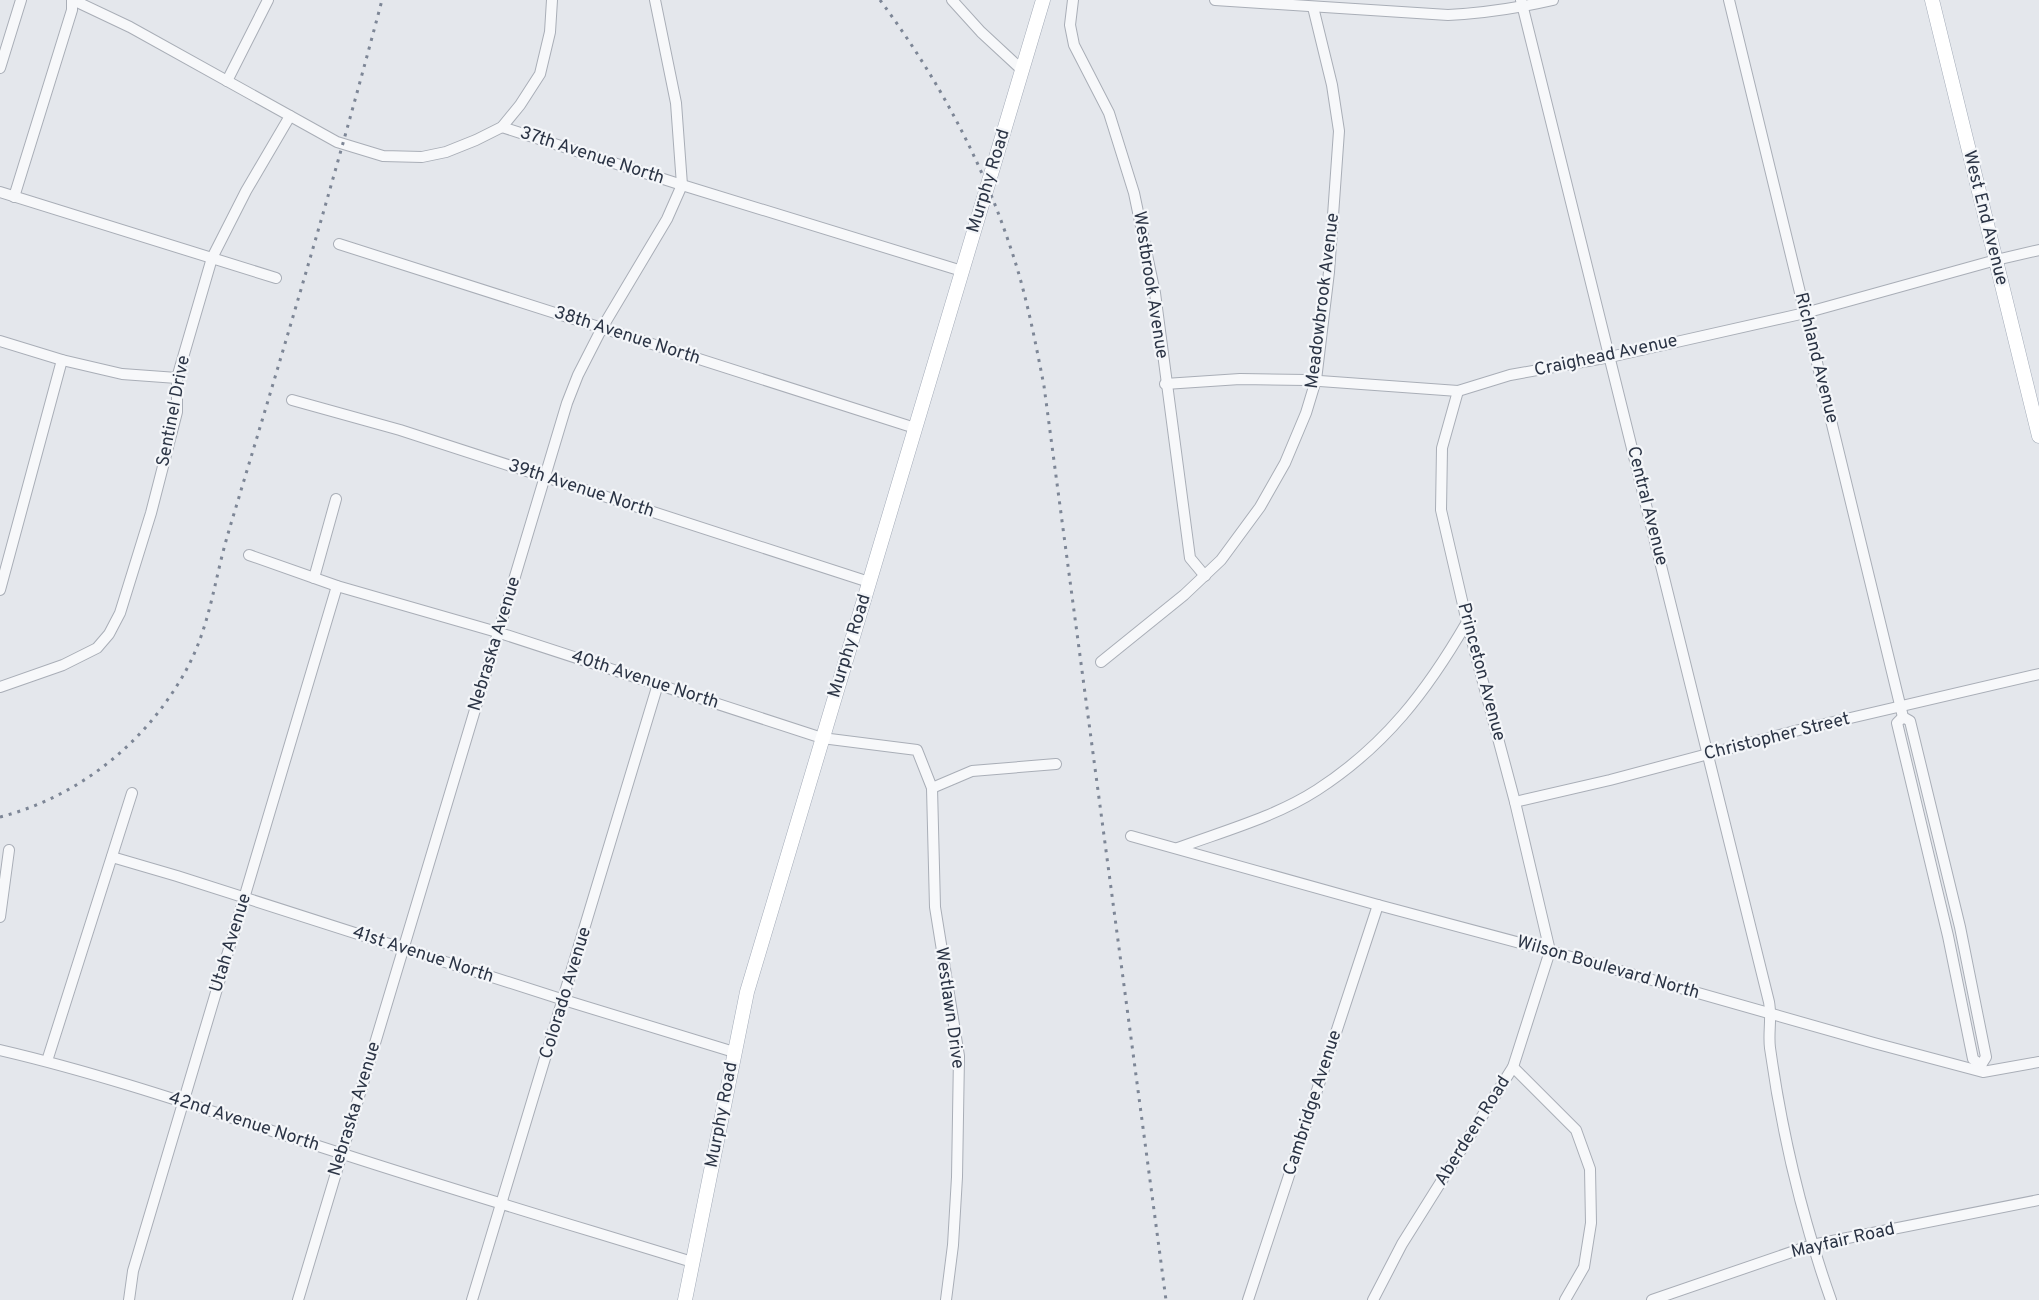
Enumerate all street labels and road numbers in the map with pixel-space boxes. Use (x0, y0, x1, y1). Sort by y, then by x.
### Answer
street label: 37th Avenue North (517, 122, 667, 190)
street label: Murphy Road (962, 126, 1016, 236)
street label: West End Avenue (1957, 148, 2013, 288)
street label: Westbrook Avenue (1127, 210, 1173, 360)
street label: Meadowbrook Avenue (1301, 212, 1345, 390)
street label: Richland Avenue (1789, 290, 1843, 426)
street label: 38th Avenue North (551, 301, 703, 371)
street label: Craighead Avenue (1532, 330, 1680, 382)
street label: Sentinel Drive (152, 353, 196, 469)
street label: Central Avenue (1621, 444, 1673, 568)
street label: 39th Avenue North (505, 455, 657, 523)
street label: Nebraska Avenue (464, 574, 526, 714)
street label: Murphy Road (823, 591, 877, 701)
street label: Princeton Avenue (1451, 600, 1511, 744)
street label: 40th Avenue North (568, 645, 722, 715)
street label: Christopher Street (1702, 708, 1852, 766)
street label: Utah Avenue (205, 891, 257, 995)
street label: 41st Avenue North (349, 921, 497, 989)
street label: Colorado Avenue (535, 924, 597, 1062)
street label: Wilson Boulevard North (1514, 931, 1702, 1005)
street label: Westlawn Drive (929, 946, 969, 1070)
street label: Cambridge Avenue (1279, 1027, 1347, 1179)
street label: Nebraska Avenue (324, 1039, 386, 1179)
street label: Murphy Road (700, 1060, 744, 1170)
street label: Aberdeen Road (1430, 1072, 1516, 1190)
street label: 42nd Avenue North (166, 1087, 322, 1157)
street label: Mayfair Road (1789, 1218, 1897, 1264)

